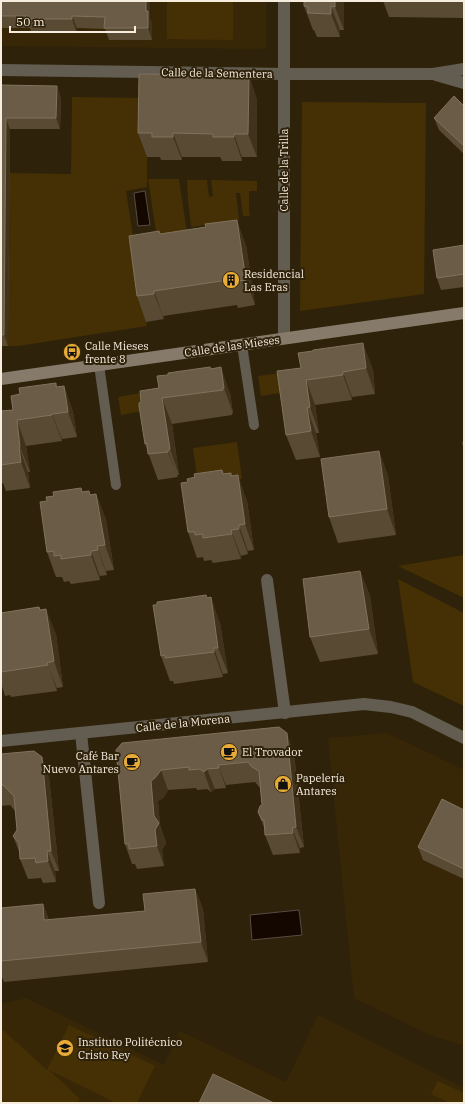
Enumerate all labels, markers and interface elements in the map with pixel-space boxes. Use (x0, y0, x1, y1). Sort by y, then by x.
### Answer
scale bar (10, 8, 135, 34)
text: 50 m (16, 14, 45, 29)
street label: Calle de la Sementera (161, 65, 273, 81)
street label: Calle de la Trilla (277, 128, 291, 212)
place label: Residencial Las Eras (244, 267, 304, 294)
building icon: Residencial Las Eras (221, 270, 241, 290)
street label: Calle de las Mieses (183, 332, 281, 360)
place label: Calle Mieses frente 8 (85, 339, 149, 366)
bus stop icon: Calle Mieses frente 8 (62, 342, 82, 362)
street label: Calle de la Morena (135, 711, 231, 735)
cafe icon: El Trovador (219, 742, 239, 762)
place label: El Trovador (242, 745, 303, 759)
place label: Café Bar Nuevo Antares (43, 749, 119, 776)
cafe icon: Café Bar Nuevo Antares (122, 752, 142, 772)
place label: Papelería Antares (296, 771, 345, 798)
shop icon: Papelería Antares (273, 774, 293, 794)
place label: Instituto Politécnico Cristo Rey (78, 1035, 182, 1062)
school or university icon: Instituto Politécnico Cristo Rey (55, 1038, 75, 1058)

